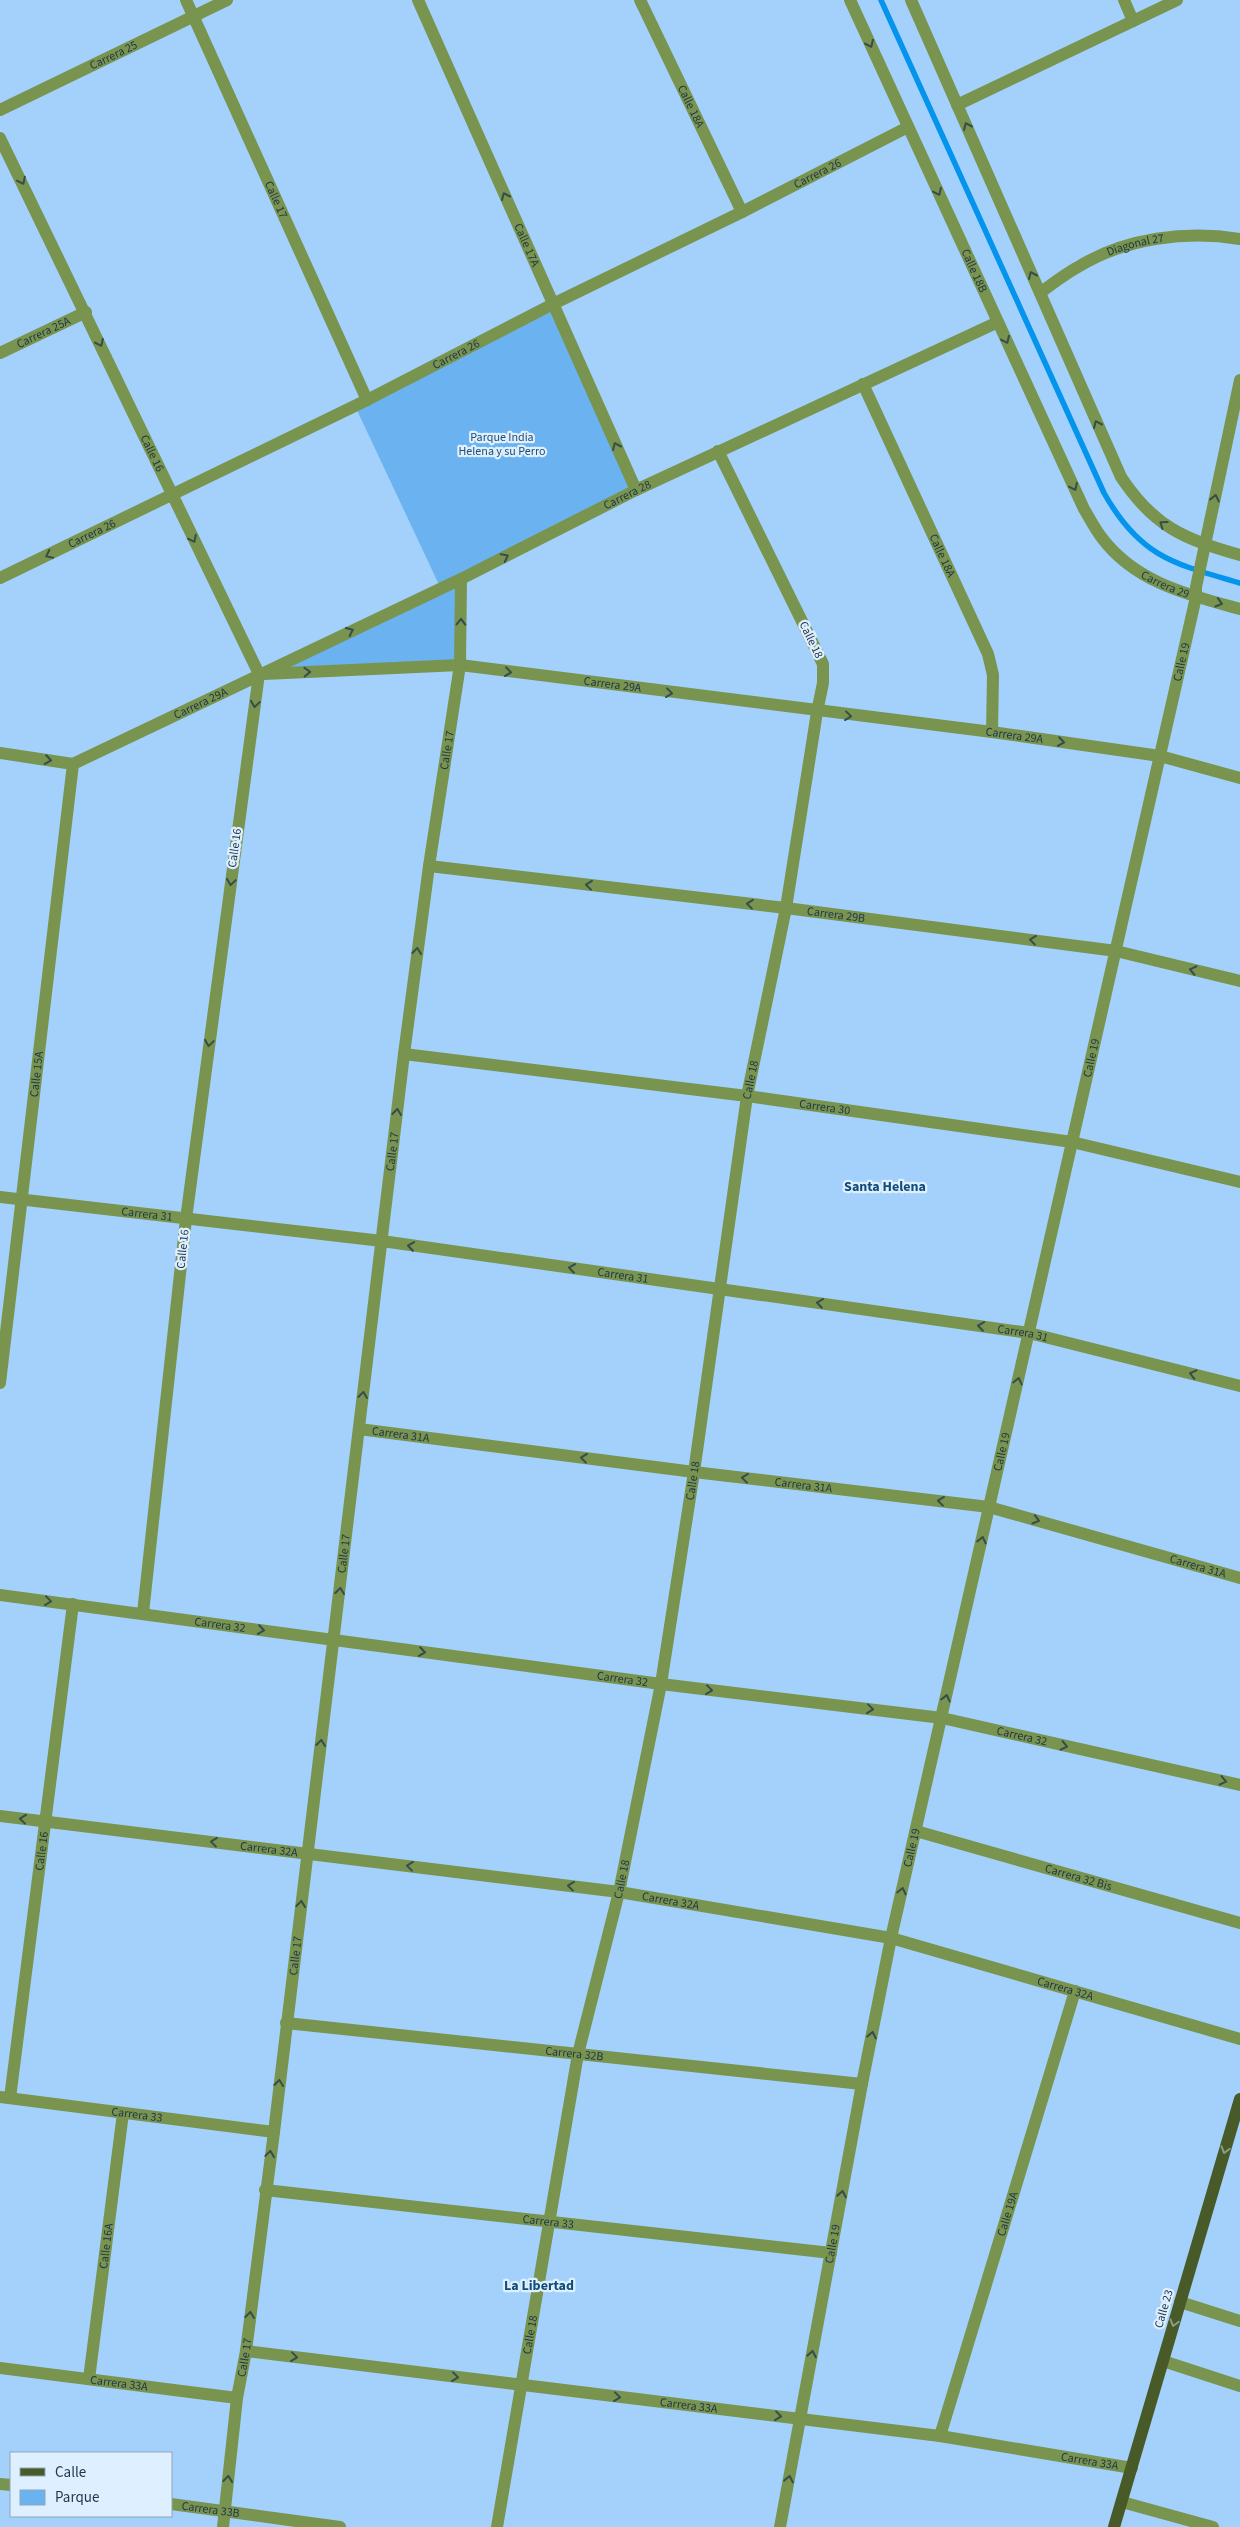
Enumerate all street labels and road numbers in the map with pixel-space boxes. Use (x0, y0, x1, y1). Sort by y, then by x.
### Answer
street label: Carrera 25 (87, 36, 140, 74)
street label: Calle 18A (674, 82, 709, 131)
street label: Carrera 26 (791, 154, 844, 193)
street label: Calle 17 (260, 178, 292, 221)
street label: Calle 17A (510, 220, 544, 270)
street label: Diagonal 27 (1104, 229, 1165, 260)
street label: Calle 18B (957, 246, 992, 295)
street label: Carrera 25A (14, 312, 74, 352)
street label: Carrera 26 (429, 335, 483, 373)
street label: Calle 16 (136, 432, 169, 475)
street label: Carrera 28 (600, 476, 654, 514)
street label: Carrera 26 (65, 515, 119, 552)
street label: Calle 18A (925, 531, 960, 580)
street label: Carrera 29 (1138, 566, 1192, 602)
street label: Calle 18 (795, 619, 827, 661)
street label: Calle 19 (1169, 641, 1194, 683)
street label: Carrera 29A (583, 672, 643, 696)
street label: Carrera 29A (171, 683, 231, 723)
street label: Carrera 29A (985, 723, 1045, 748)
street label: Calle 17 (435, 729, 458, 771)
street label: Calle 16 (224, 827, 246, 869)
street label: Carrera 29B (806, 902, 866, 927)
street label: Calle 19 (1079, 1037, 1104, 1079)
street label: Calle 15A (25, 1050, 48, 1098)
street label: Calle 18 (738, 1059, 763, 1101)
street label: Carrera 30 (798, 1095, 851, 1119)
street label: Calle 17 (381, 1131, 403, 1172)
street label: Carrera 31 (121, 1203, 174, 1225)
street label: Calle 16 (172, 1229, 194, 1269)
street label: Carrera 31 (596, 1263, 650, 1287)
street label: Carrera 31 (996, 1320, 1050, 1346)
street label: Carrera 31A (371, 1422, 431, 1447)
street label: Calle 19 (989, 1431, 1014, 1473)
street label: Calle 18 (681, 1460, 704, 1501)
street label: Carrera 31A (774, 1473, 834, 1497)
street label: Calle 17 (333, 1533, 355, 1574)
street label: Carrera 31A (1168, 1550, 1229, 1582)
street label: Carrera 32 (193, 1613, 247, 1636)
street label: Carrera 32 (596, 1667, 649, 1691)
street label: Carrera 32 (995, 1722, 1049, 1750)
street label: Calle 19 (899, 1827, 924, 1869)
street label: Calle 16 (31, 1830, 52, 1872)
street label: Carrera 32A (239, 1837, 299, 1861)
street label: Calle 18 (609, 1858, 634, 1901)
street label: Carrera 32 Bis (1043, 1860, 1114, 1895)
street label: Carrera 32A (641, 1888, 701, 1914)
street label: Calle 17 (284, 1935, 306, 1976)
street label: Carrera 32A (1035, 1972, 1096, 2005)
street label: Carrera 32B (544, 2042, 604, 2065)
street label: Carrera 33 (110, 2103, 163, 2126)
street label: Calle 19A (993, 2189, 1022, 2238)
street label: Carrera 33 (522, 2210, 575, 2233)
street label: Calle 16A (95, 2222, 117, 2270)
street label: Calle 19 (820, 2223, 844, 2265)
street label: Calle 23 (1150, 2288, 1178, 2330)
street label: Calle 18 (518, 2314, 542, 2356)
street label: Calle 17 (233, 2337, 256, 2378)
street label: Carrera 33A (89, 2371, 149, 2395)
street label: Carrera 33A (659, 2393, 719, 2417)
street label: Carrera 33A (1060, 2448, 1120, 2474)
street label: Carrera 33B (181, 2497, 241, 2522)

